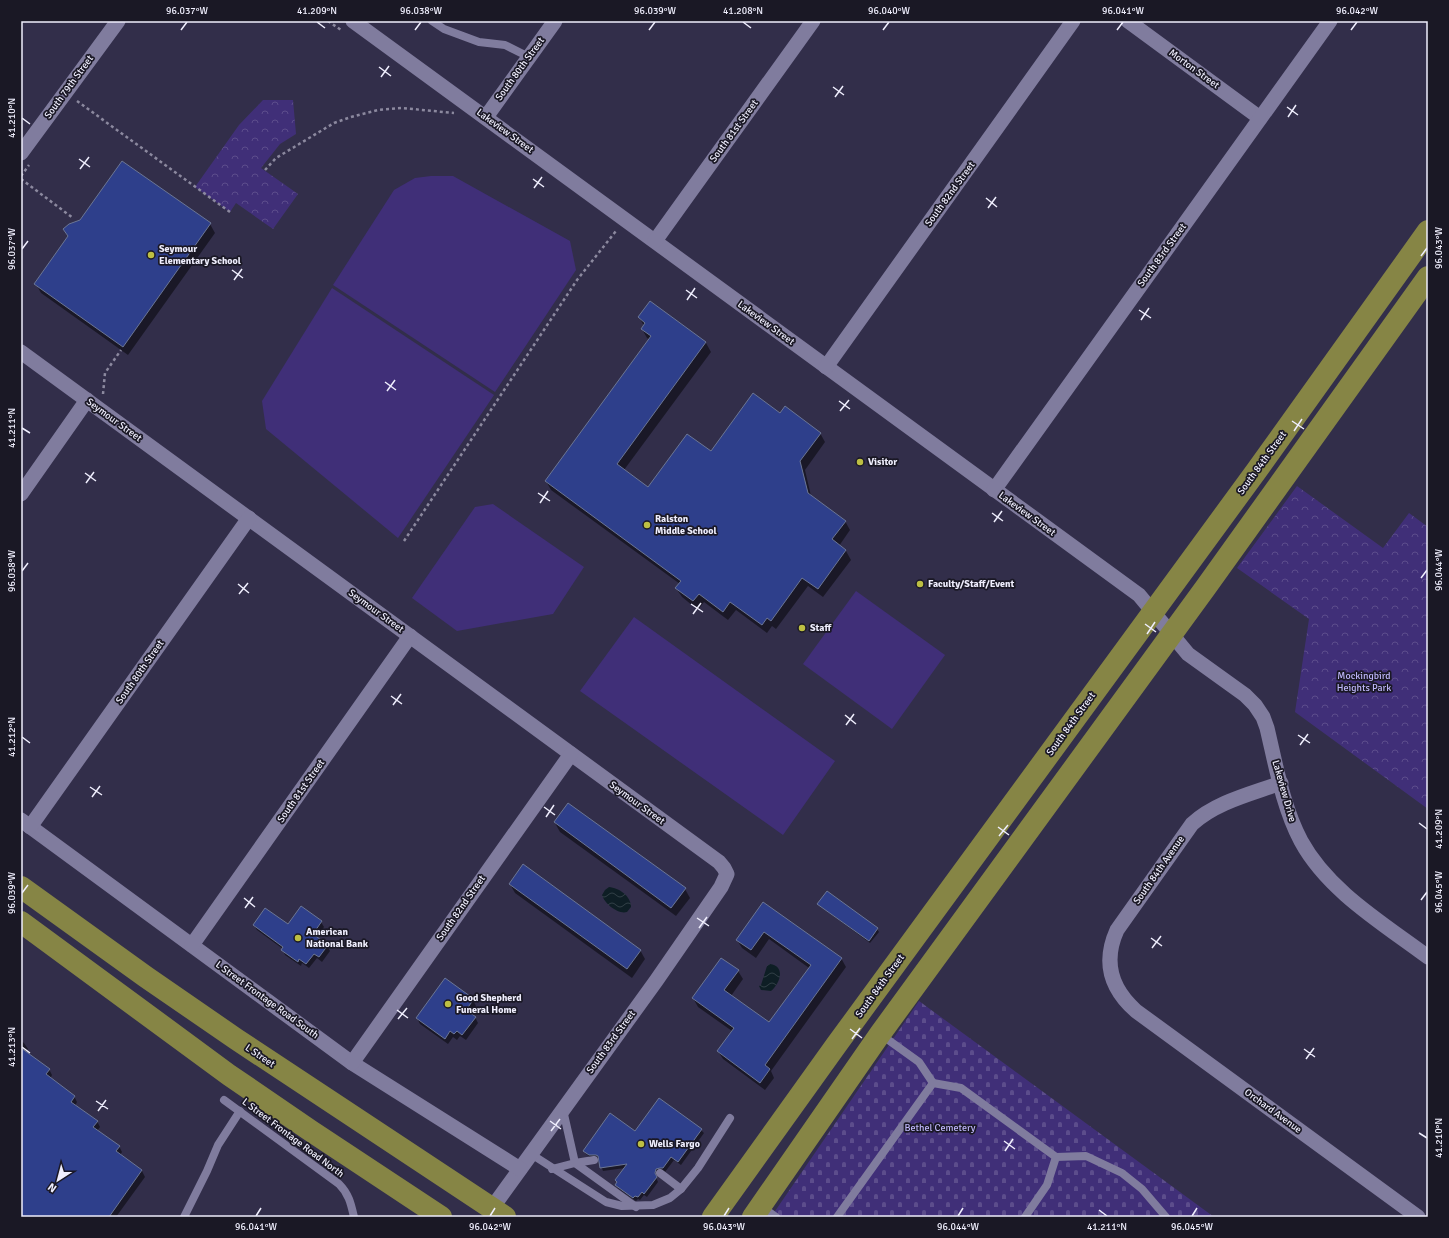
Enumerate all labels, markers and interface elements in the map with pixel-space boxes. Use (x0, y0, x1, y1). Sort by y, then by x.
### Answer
text: 96.037°W (166, 5, 208, 17)
text: 41.209°N (297, 5, 337, 17)
text: 96.038°W (400, 5, 442, 17)
text: 96.039°W (634, 5, 676, 17)
text: 41.208°N (723, 5, 763, 17)
text: 96.040°W (868, 5, 910, 17)
text: 96.041°W (1102, 5, 1144, 17)
text: 96.042°W (1336, 5, 1378, 17)
street label: South 80th Street (493, 35, 547, 103)
street label: Morton Street (1166, 47, 1222, 92)
street label: South 79th Street (42, 53, 96, 121)
street label: South 81st Street (707, 97, 761, 165)
text: 41.210°N (6, 98, 18, 138)
street label: Lakeview Street (474, 106, 536, 156)
street label: South 82nd Street (922, 159, 978, 229)
street label: South 83rd Street (1135, 221, 1189, 289)
text: 96.043°W (1433, 227, 1445, 269)
text: 96.037°W (6, 228, 18, 270)
place label: Seymour Elementary School (159, 243, 241, 267)
marker: Seymour Elementary School (146, 250, 156, 260)
street label: Lakeview Street (735, 298, 797, 348)
street label: Seymour Street (84, 396, 144, 444)
text: 41.211°N (6, 408, 18, 448)
street label: South 84th Street (1235, 429, 1289, 497)
place label: Visitor (868, 456, 897, 468)
marker: Visitor (855, 457, 865, 467)
street label: Lakeview Street (996, 489, 1058, 539)
place label: Ralston Middle School (655, 513, 717, 537)
marker: Ralston Middle School (642, 520, 652, 530)
text: 96.044°W (1433, 549, 1445, 591)
text: 96.038°W (6, 550, 18, 592)
place label: Faculty/Staff/Event (928, 578, 1014, 590)
marker: Faculty/Staff/Event (915, 579, 925, 589)
street label: Seymour Street (346, 587, 406, 635)
place label: Staff (810, 622, 832, 634)
marker: Staff (797, 623, 807, 633)
street label: South 80th Street (113, 637, 167, 706)
park label: Mockingbird Heights Park (1337, 670, 1391, 694)
street label: South 84th Street (1044, 690, 1098, 758)
text: 41.212°N (6, 717, 18, 757)
street label: South 81st Street (275, 757, 328, 825)
street label: Lakeview Drive (1269, 759, 1299, 823)
street label: Seymour Street (607, 779, 667, 827)
text: 41.209°N (1433, 809, 1445, 849)
street label: South 84th Avenue (1131, 834, 1187, 906)
text: 96.045°W (1433, 871, 1445, 913)
text: 96.039°W (6, 872, 18, 914)
street label: South 82nd Street (434, 873, 488, 943)
place label: American National Bank (306, 926, 369, 950)
marker: American National Bank (293, 933, 303, 943)
street label: South 84th Street (853, 952, 907, 1020)
street label: L Street Frontage Road South (213, 959, 321, 1041)
place label: Good Shepherd Funeral Home (456, 992, 522, 1016)
marker: Good Shepherd Funeral Home (443, 999, 453, 1009)
street label: South 83rd Street (584, 1008, 638, 1076)
text: 41.213°N (6, 1027, 18, 1067)
street label: L Street (243, 1042, 278, 1071)
street label: Orchard Avenue (1242, 1086, 1304, 1136)
street label: L Street Frontage Road North (240, 1096, 346, 1180)
text: 41.210°N (1433, 1118, 1445, 1158)
park label: Bethel Cemetery (904, 1122, 976, 1134)
place label: Wells Fargo (649, 1138, 700, 1150)
marker: Wells Fargo (636, 1139, 646, 1149)
north arrow (38, 1160, 78, 1200)
text: N (45, 1180, 59, 1195)
text: 96.041°W (235, 1221, 277, 1233)
text: 96.042°W (469, 1221, 511, 1233)
text: 96.043°W (703, 1221, 745, 1233)
text: 96.044°W (937, 1221, 979, 1233)
text: 41.211°N (1087, 1221, 1127, 1233)
text: 96.045°W (1171, 1221, 1213, 1233)

